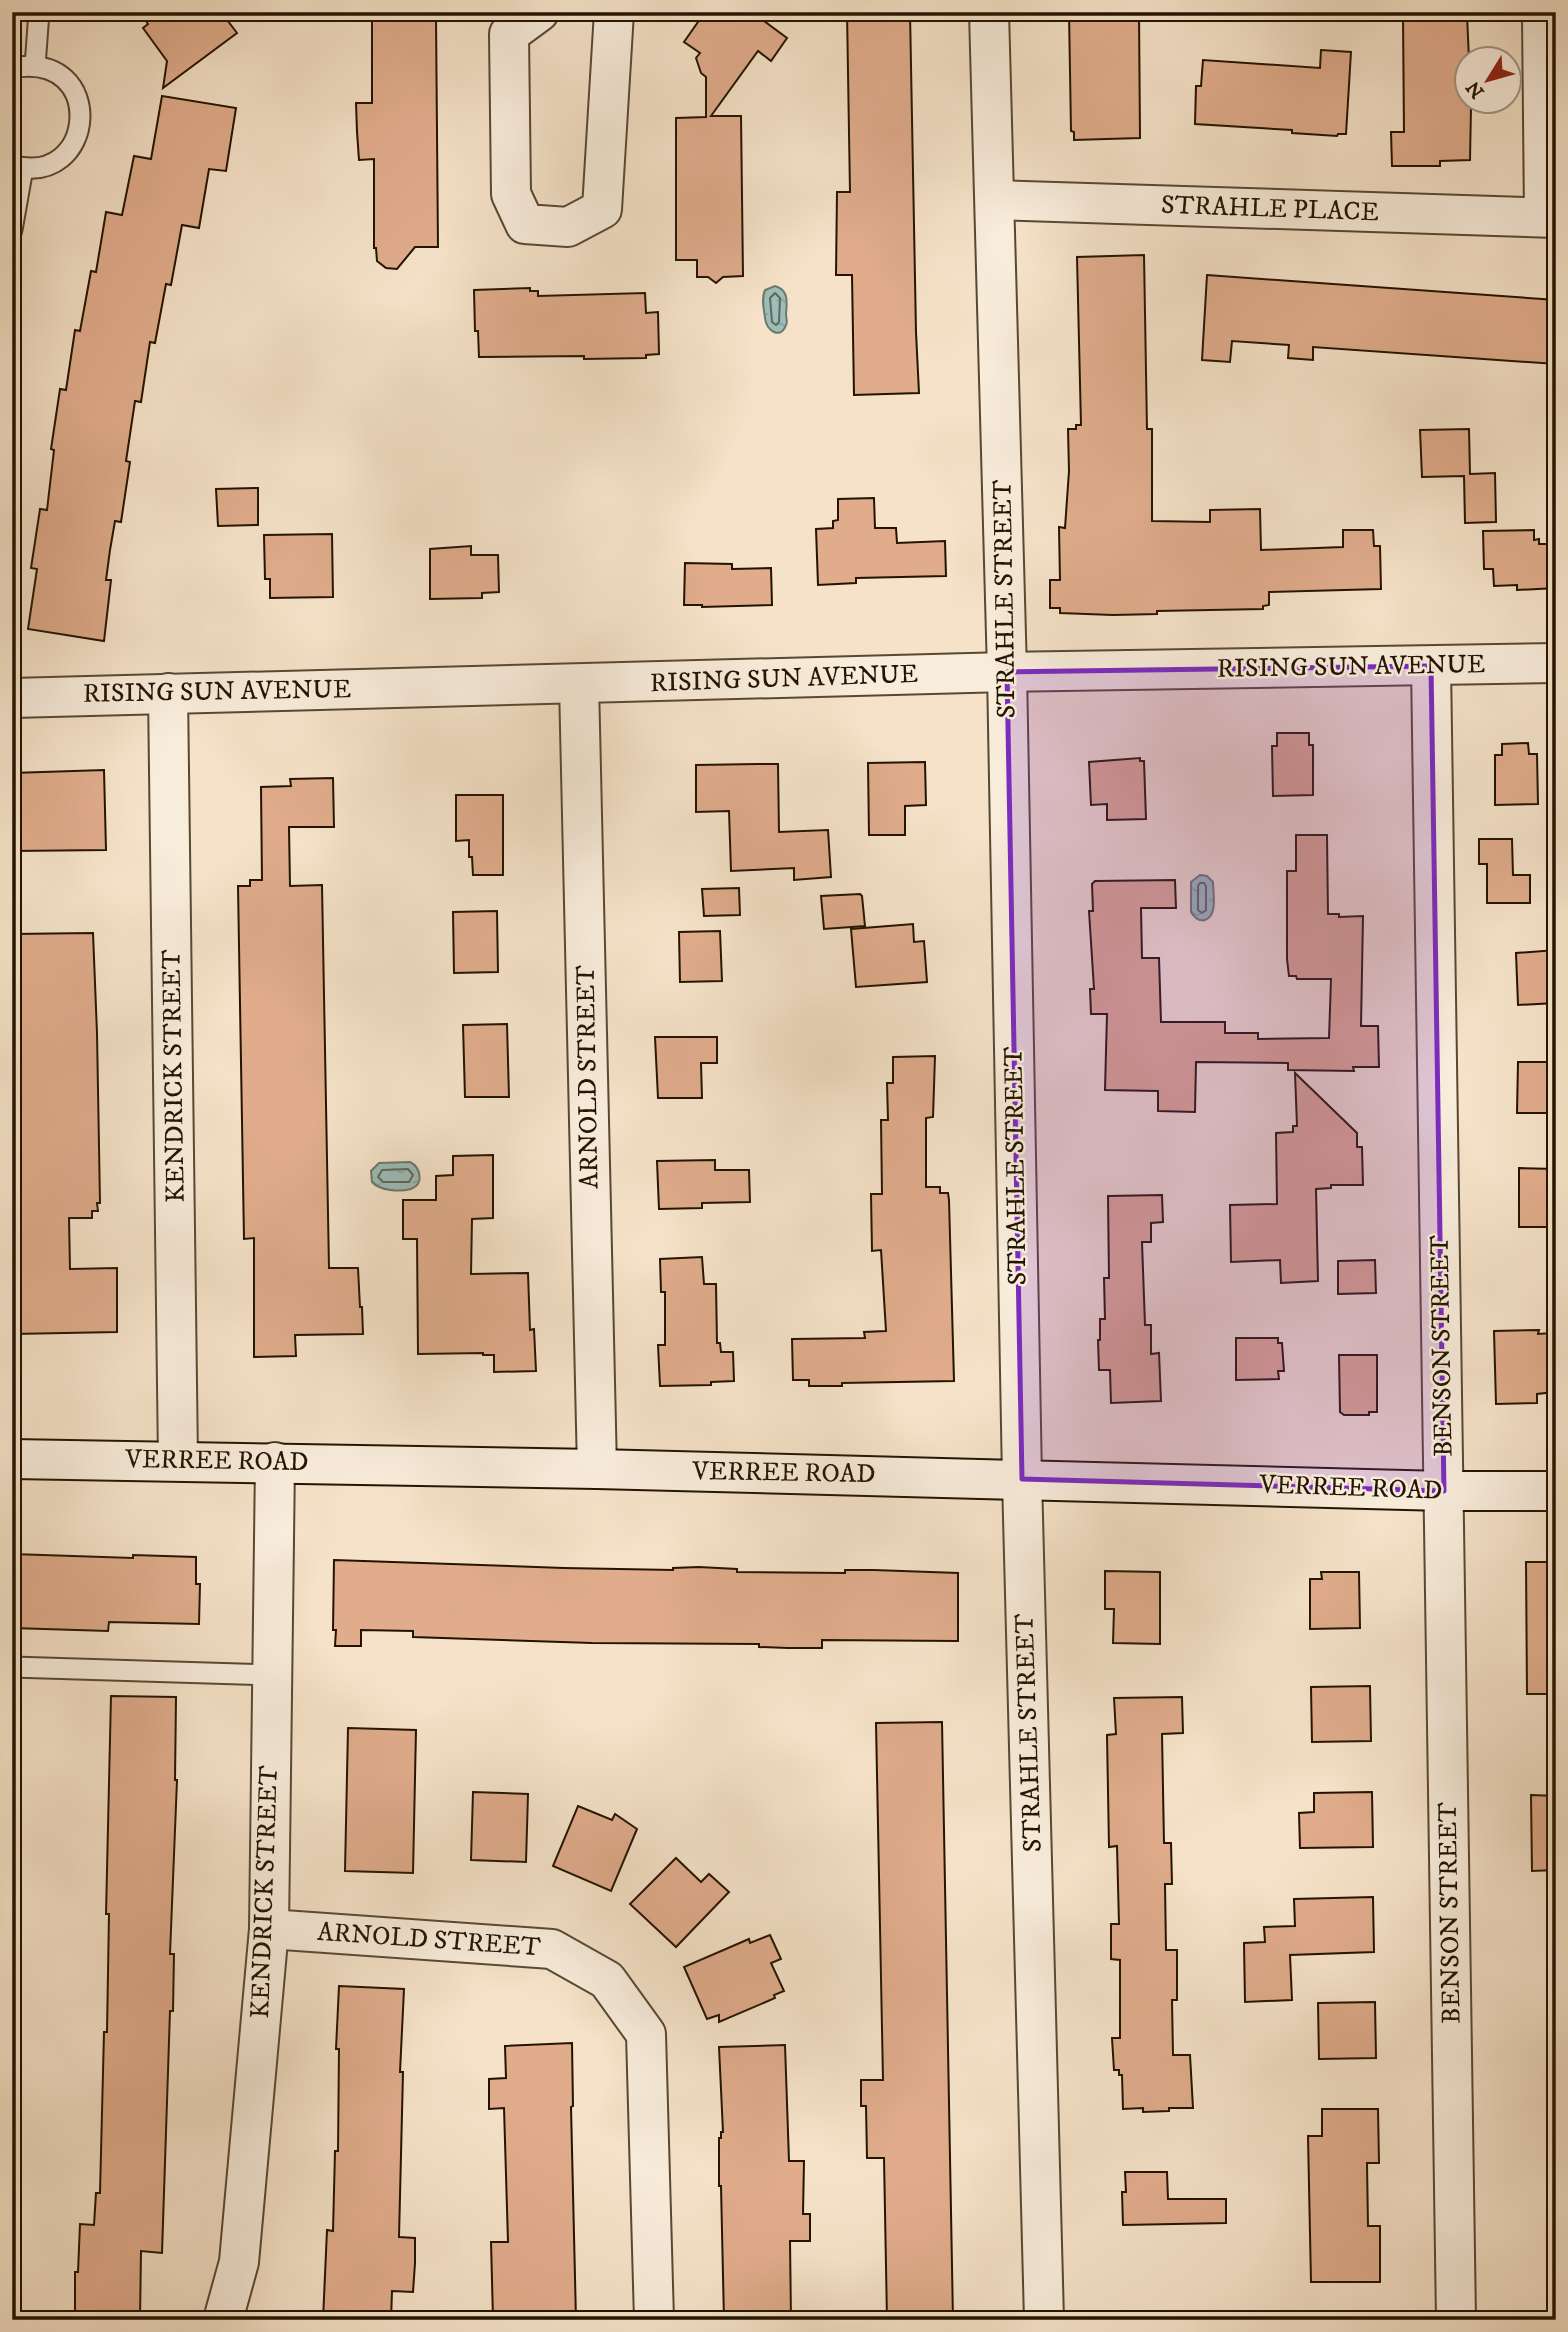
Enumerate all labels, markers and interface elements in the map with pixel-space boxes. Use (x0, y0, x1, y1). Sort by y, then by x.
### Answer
north arrow (1452, 46, 1522, 116)
text: N (1462, 76, 1490, 102)
street label: STRAHLE PLACE (1160, 189, 1380, 229)
street label: STRAHLE STREET (986, 479, 1024, 719)
street label: RISING SUN AVENUE (1217, 648, 1485, 686)
street label: RISING SUN AVENUE (649, 658, 919, 700)
street label: RISING SUN AVENUE (83, 673, 351, 711)
street label: KENDRICK STREET (155, 949, 193, 1203)
street label: ARNOLD STREET (570, 965, 606, 1189)
street label: STRAHLE STREET (997, 1046, 1035, 1286)
street label: BENSON STREET (1424, 1235, 1460, 1457)
street label: VERREE ROAD (124, 1443, 309, 1479)
street label: VERREE ROAD (691, 1455, 876, 1491)
street label: VERREE ROAD (1258, 1468, 1443, 1508)
street label: STRAHLE STREET (1008, 1613, 1050, 1853)
street label: KENDRICK STREET (244, 1765, 286, 2019)
street label: BENSON STREET (1432, 1802, 1468, 2024)
street label: ARNOLD STREET (316, 1916, 542, 1964)

